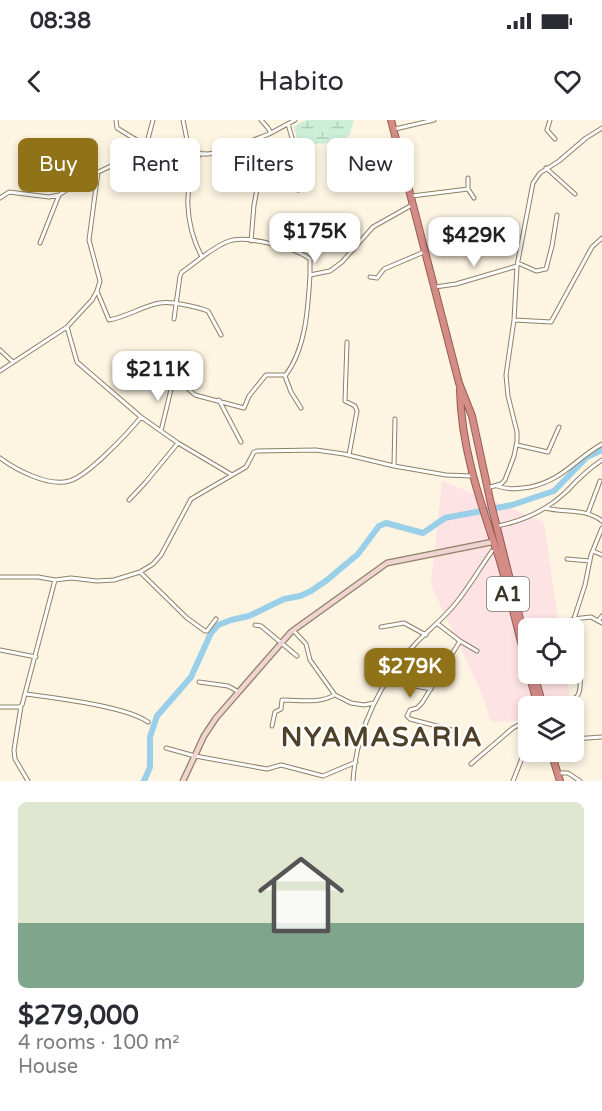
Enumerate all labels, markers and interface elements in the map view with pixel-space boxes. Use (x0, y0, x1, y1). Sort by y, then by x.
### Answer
text: 08:38 (30, 8, 91, 34)
icon: back (18, 65, 51, 98)
text: Habito (258, 65, 344, 98)
icon: heart (551, 65, 584, 98)
chip: Buy (18, 138, 98, 192)
chip: Rent (110, 138, 200, 192)
chip: Filters (212, 138, 315, 192)
chip: New (327, 138, 414, 192)
pin: $175K (273, 213, 357, 264)
pin: $429K (432, 217, 516, 268)
text: $175K (283, 220, 347, 244)
text: $429K (442, 224, 506, 248)
pin: $211K (116, 351, 200, 402)
text: $211K (126, 358, 190, 382)
road number: A1 (487, 577, 529, 611)
map controls (518, 618, 584, 762)
button: locate (518, 618, 584, 684)
pin: $279K (368, 648, 452, 699)
text: $279K (378, 655, 442, 679)
button: layers (518, 696, 584, 762)
district label: NYAMASARIA (281, 721, 483, 754)
icon: home (247, 841, 355, 949)
text: $279,000 (18, 1000, 139, 1031)
text: 4 rooms · 100 m² (18, 1031, 180, 1055)
text: House (18, 1055, 78, 1079)

